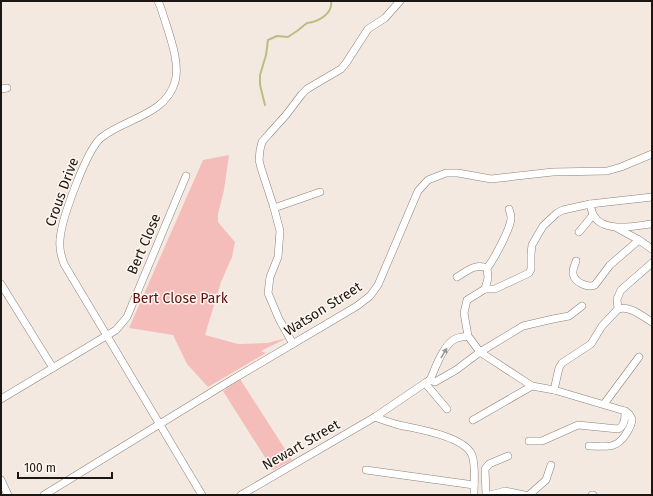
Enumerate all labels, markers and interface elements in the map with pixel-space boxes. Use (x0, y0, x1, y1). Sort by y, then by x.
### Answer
street label: Crous Drive (42, 155, 82, 229)
street label: Bert Close (124, 211, 164, 277)
street label: Watson Street (281, 278, 366, 340)
park label: Bert Close Park (132, 290, 229, 307)
one-way arrow (440, 347, 447, 359)
street label: Newart Street (259, 415, 344, 474)
scale bar (18, 454, 112, 480)
text: 100 m (24, 461, 56, 475)

